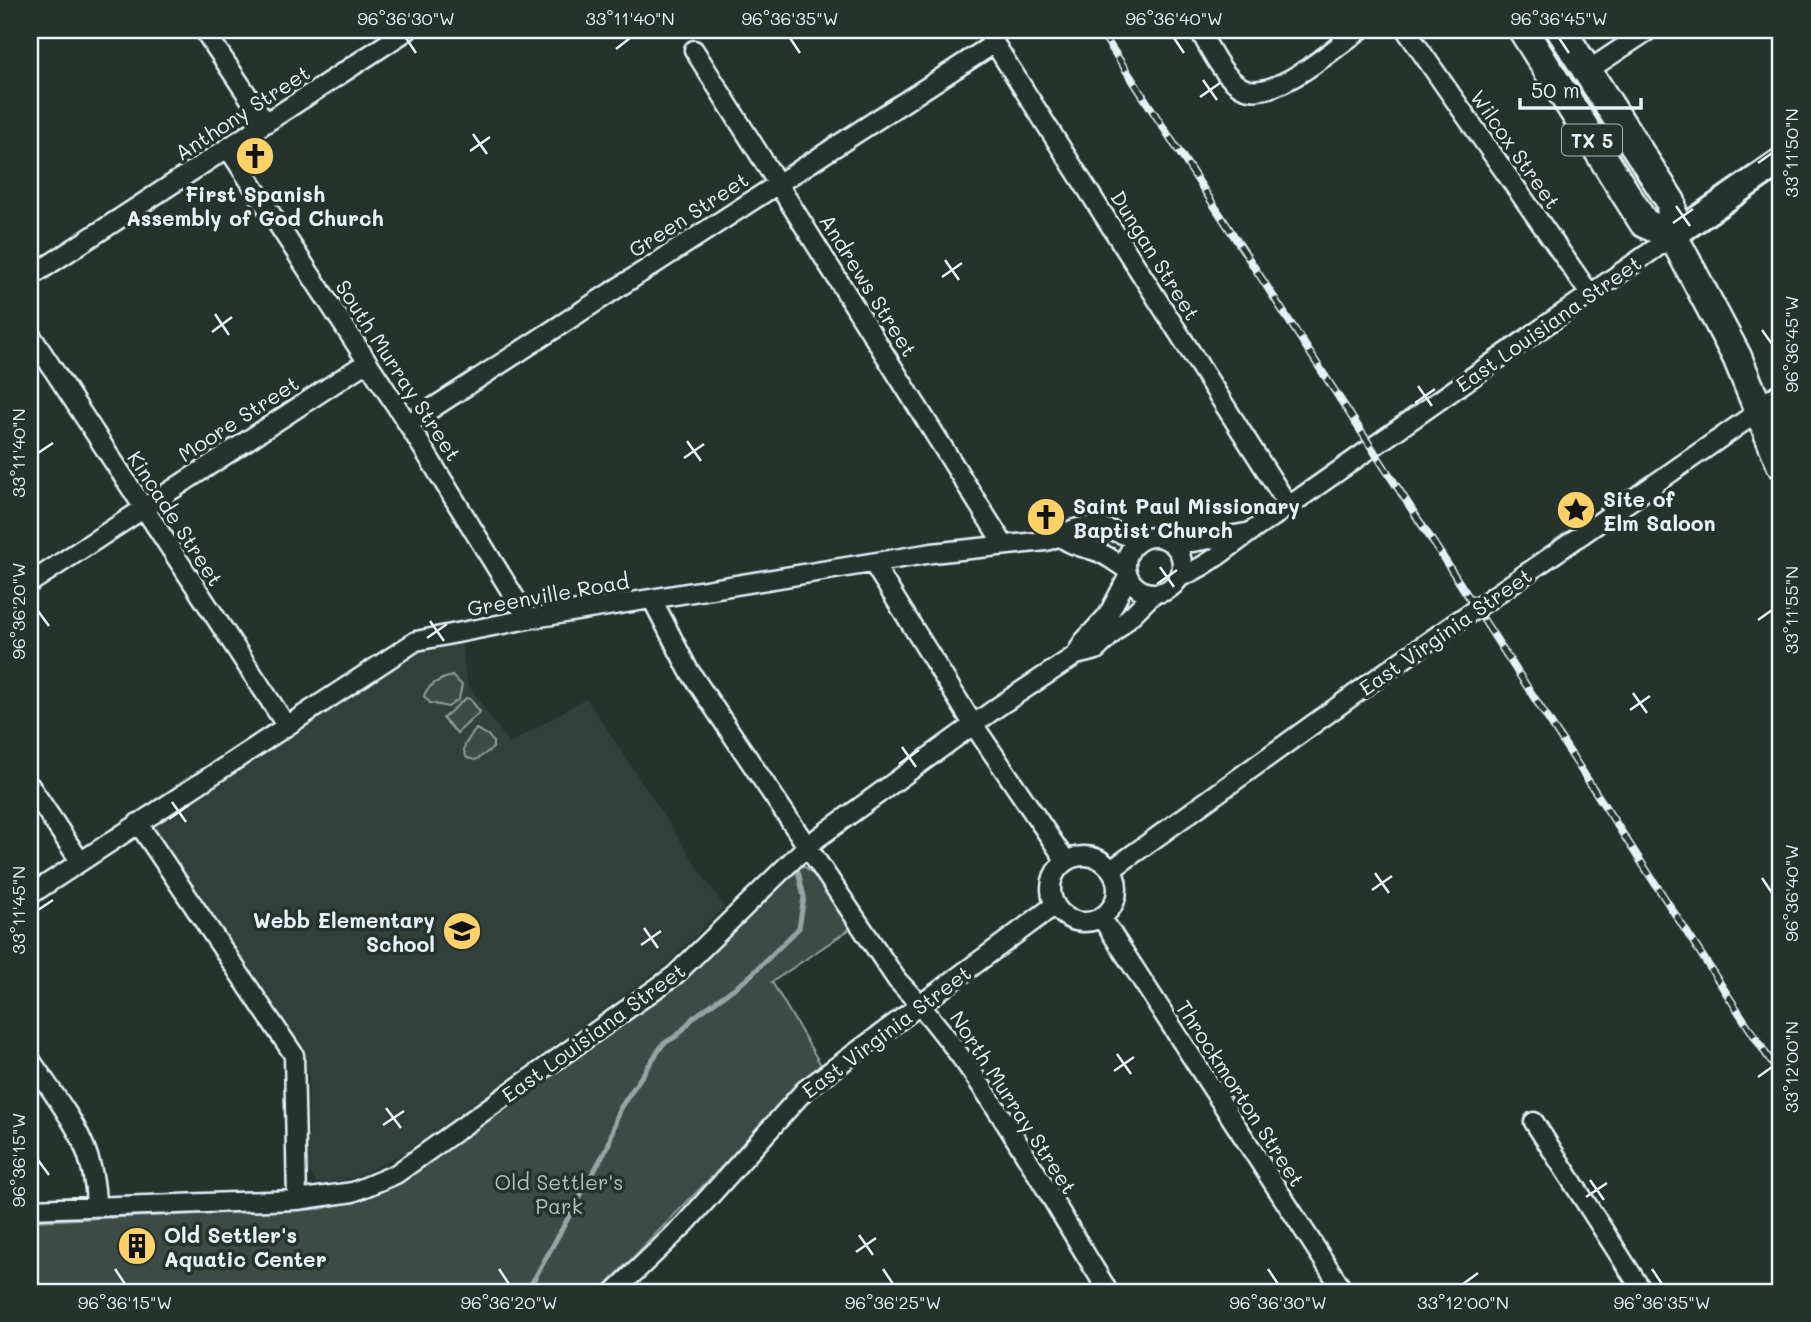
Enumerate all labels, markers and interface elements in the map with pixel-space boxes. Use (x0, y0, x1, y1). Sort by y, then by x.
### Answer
text: 96°36'30"W (357, 6, 455, 30)
text: 33°11'40"N (585, 6, 675, 30)
text: 96°36'35"W (741, 6, 839, 30)
text: 96°36'40"W (1125, 6, 1223, 30)
text: 96°36'45"W (1510, 6, 1608, 30)
street label: Anthony Street (169, 58, 315, 166)
scale bar (1520, 66, 1641, 110)
text: 50 m (1531, 76, 1580, 103)
street label: Wilcox Street (1465, 84, 1567, 214)
text: 33°11'50"N (1779, 108, 1803, 198)
road number: TX 5 (1562, 124, 1622, 156)
church icon: First Spanish Assembly of God Church (234, 135, 276, 177)
street label: Green Street (623, 165, 753, 263)
place label: First Spanish Assembly of God Church (126, 180, 384, 232)
street label: Dungan Street (1105, 185, 1207, 325)
street label: Andrews Street (814, 209, 924, 361)
street label: East Louisiana Street (1450, 249, 1646, 397)
street label: South Murray Street (330, 274, 468, 466)
text: 96°36'45"W (1779, 295, 1803, 393)
street label: Moore Street (172, 369, 304, 467)
text: 33°11'40"N (6, 408, 30, 498)
street label: Kincade Street (122, 445, 230, 591)
place label: Site of Elm Saloon (1603, 485, 1716, 536)
place icon: Site of Elm Saloon (1555, 489, 1597, 531)
place label: Saint Paul Missionary Baptist Church (1073, 492, 1300, 543)
church icon: Saint Paul Missionary Baptist Church (1025, 496, 1067, 538)
street label: East Virginia Street (1353, 561, 1537, 701)
text: 96°36'20"W (6, 562, 30, 660)
street label: Greenville Road (465, 566, 631, 622)
text: 33°11'55"N (1779, 566, 1803, 654)
text: 96°36'40"W (1779, 844, 1803, 942)
text: 33°11'45"N (6, 866, 30, 954)
place label: Webb Elementary School (253, 906, 435, 957)
school or university icon: Webb Elementary School (441, 910, 483, 952)
street label: East Louisiana Street (496, 956, 690, 1108)
street label: East Virginia Street (796, 959, 976, 1103)
street label: Throckmorton Street (1171, 995, 1311, 1191)
street label: North Murray Street (945, 1005, 1083, 1199)
text: 33°12'00"N (1779, 1021, 1803, 1113)
text: 96°36'15"W (6, 1113, 30, 1207)
park label: Old Settler's Park (495, 1168, 623, 1219)
place label: Old Settler's Aquatic Center (164, 1221, 327, 1272)
building icon: Old Settler's Aquatic Center (116, 1225, 158, 1267)
text: 96°36'15"W (78, 1290, 172, 1314)
text: 96°36'20"W (460, 1290, 558, 1314)
text: 96°36'25"W (845, 1290, 941, 1314)
text: 96°36'30"W (1229, 1290, 1327, 1314)
text: 33°12'00"N (1417, 1290, 1509, 1314)
text: 96°36'35"W (1613, 1290, 1711, 1314)

